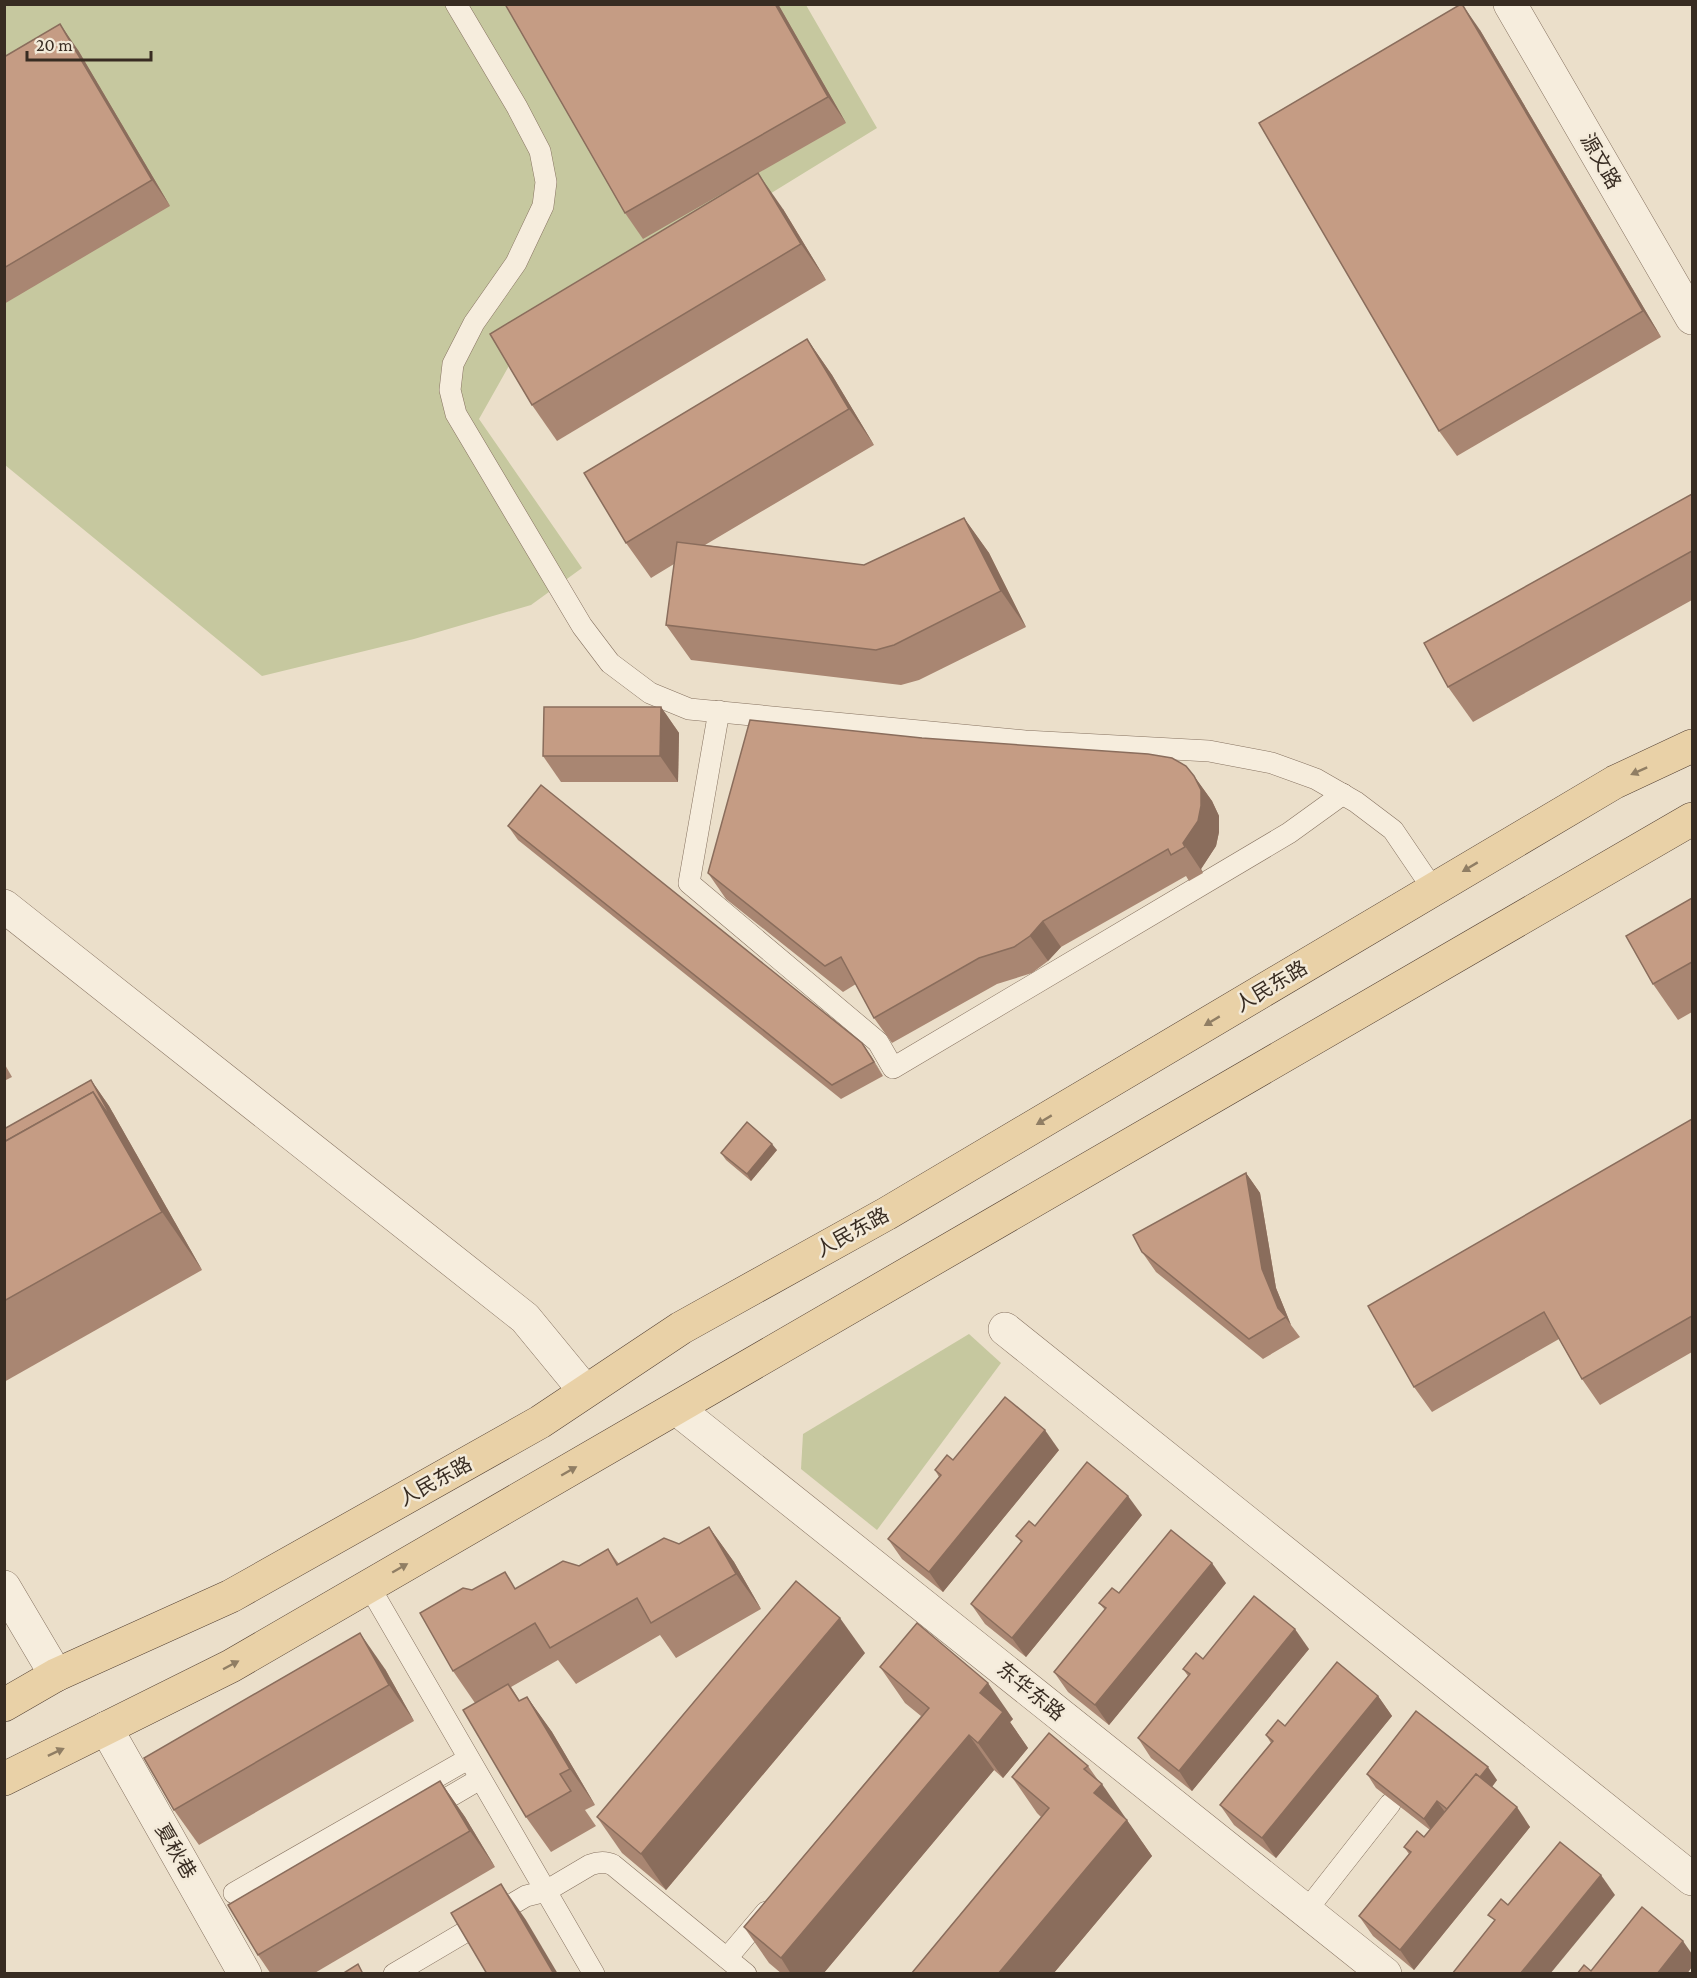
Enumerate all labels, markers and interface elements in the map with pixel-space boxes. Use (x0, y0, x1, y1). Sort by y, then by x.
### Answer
scale bar (27, 24, 152, 62)
text: 20 m (36, 35, 73, 55)
street label: 源文路 (1576, 130, 1626, 192)
one-way arrow (1631, 766, 1648, 775)
one-way arrow (1462, 862, 1478, 873)
street label: 人民东路 (1231, 956, 1311, 1016)
one-way arrow (1204, 1015, 1220, 1026)
one-way arrow (1035, 1115, 1052, 1125)
street label: 人民东路 (812, 1203, 892, 1261)
street label: 人民东路 (395, 1452, 475, 1510)
one-way arrow (561, 1466, 578, 1476)
one-way arrow (392, 1563, 409, 1573)
street label: 东华东路 (993, 1657, 1069, 1725)
one-way arrow (223, 1660, 240, 1670)
one-way arrow (48, 1747, 65, 1756)
street label: 夏秋巷 (151, 1820, 201, 1882)

